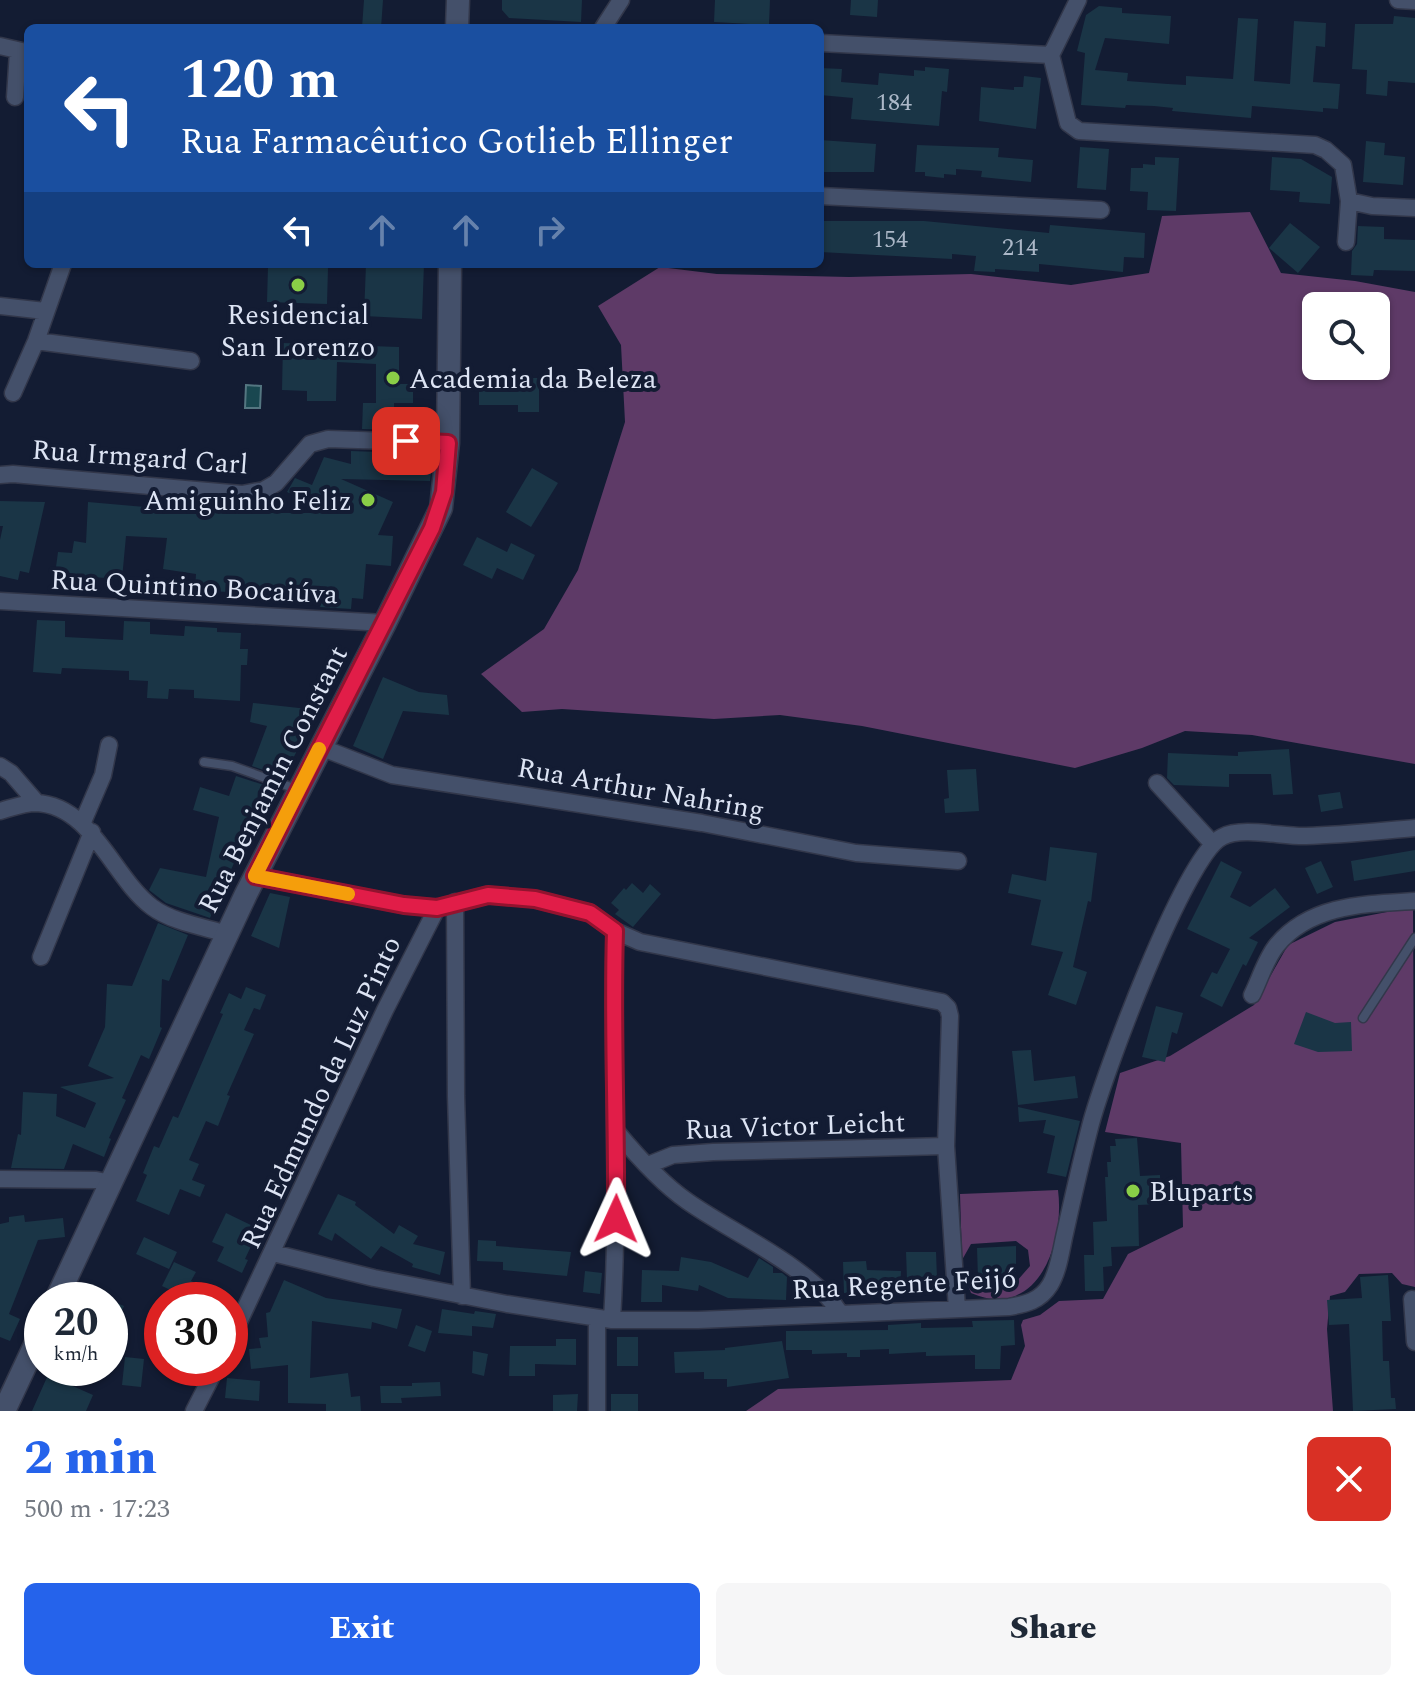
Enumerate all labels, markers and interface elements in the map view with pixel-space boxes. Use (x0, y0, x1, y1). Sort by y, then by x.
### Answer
text: 120 m (180, 38, 339, 123)
icon: left (48, 56, 152, 160)
house number: 184 (876, 85, 912, 121)
text: Rua Farmacêutico Gotlieb Ellinger (180, 115, 733, 170)
icon: left (276, 208, 320, 252)
icon: ahead (360, 208, 404, 252)
icon: ahead (444, 208, 488, 252)
icon: right (528, 208, 572, 252)
house number: 154 (872, 222, 908, 258)
house number: 214 (1002, 230, 1038, 266)
marker: Residencial San Lorenzo (289, 276, 307, 294)
map controls (1302, 292, 1390, 380)
button: search (1302, 292, 1390, 380)
place label: Residencial San Lorenzo (221, 294, 375, 369)
place label: Academia da Beleza (409, 358, 657, 401)
marker: Academia da Beleza (384, 369, 402, 387)
pin (372, 407, 440, 475)
icon: arrive (384, 419, 428, 463)
street label: Rua Irmgard Carl (30, 428, 249, 487)
place label: Amiguinho Feliz (143, 480, 352, 523)
marker: Amiguinho Feliz (359, 491, 377, 509)
street label: Rua Quintino Bocaiúva (49, 558, 339, 617)
street label: Rua Benjamin Constant (187, 638, 360, 921)
street label: Rua Arthur Nahring (514, 747, 768, 832)
street label: Rua Edmundo da Luz Pinto (230, 929, 413, 1256)
street label: Rua Victor Leicht (684, 1101, 906, 1152)
place label: Bluparts (1149, 1171, 1254, 1214)
position arrow (574, 1177, 658, 1261)
marker: Bluparts (1124, 1182, 1142, 1200)
street label: Rua Regente Feijó (791, 1257, 1017, 1312)
speed limit sign: 30 (144, 1282, 248, 1386)
text: 20 (54, 1293, 98, 1354)
text: km/h (54, 1339, 99, 1369)
text: 2 min (24, 1422, 157, 1495)
button: close (1307, 1437, 1391, 1521)
text: 500 m · 17:23 (24, 1489, 170, 1529)
button: Exit (24, 1583, 700, 1675)
button: Share (716, 1583, 1391, 1675)

